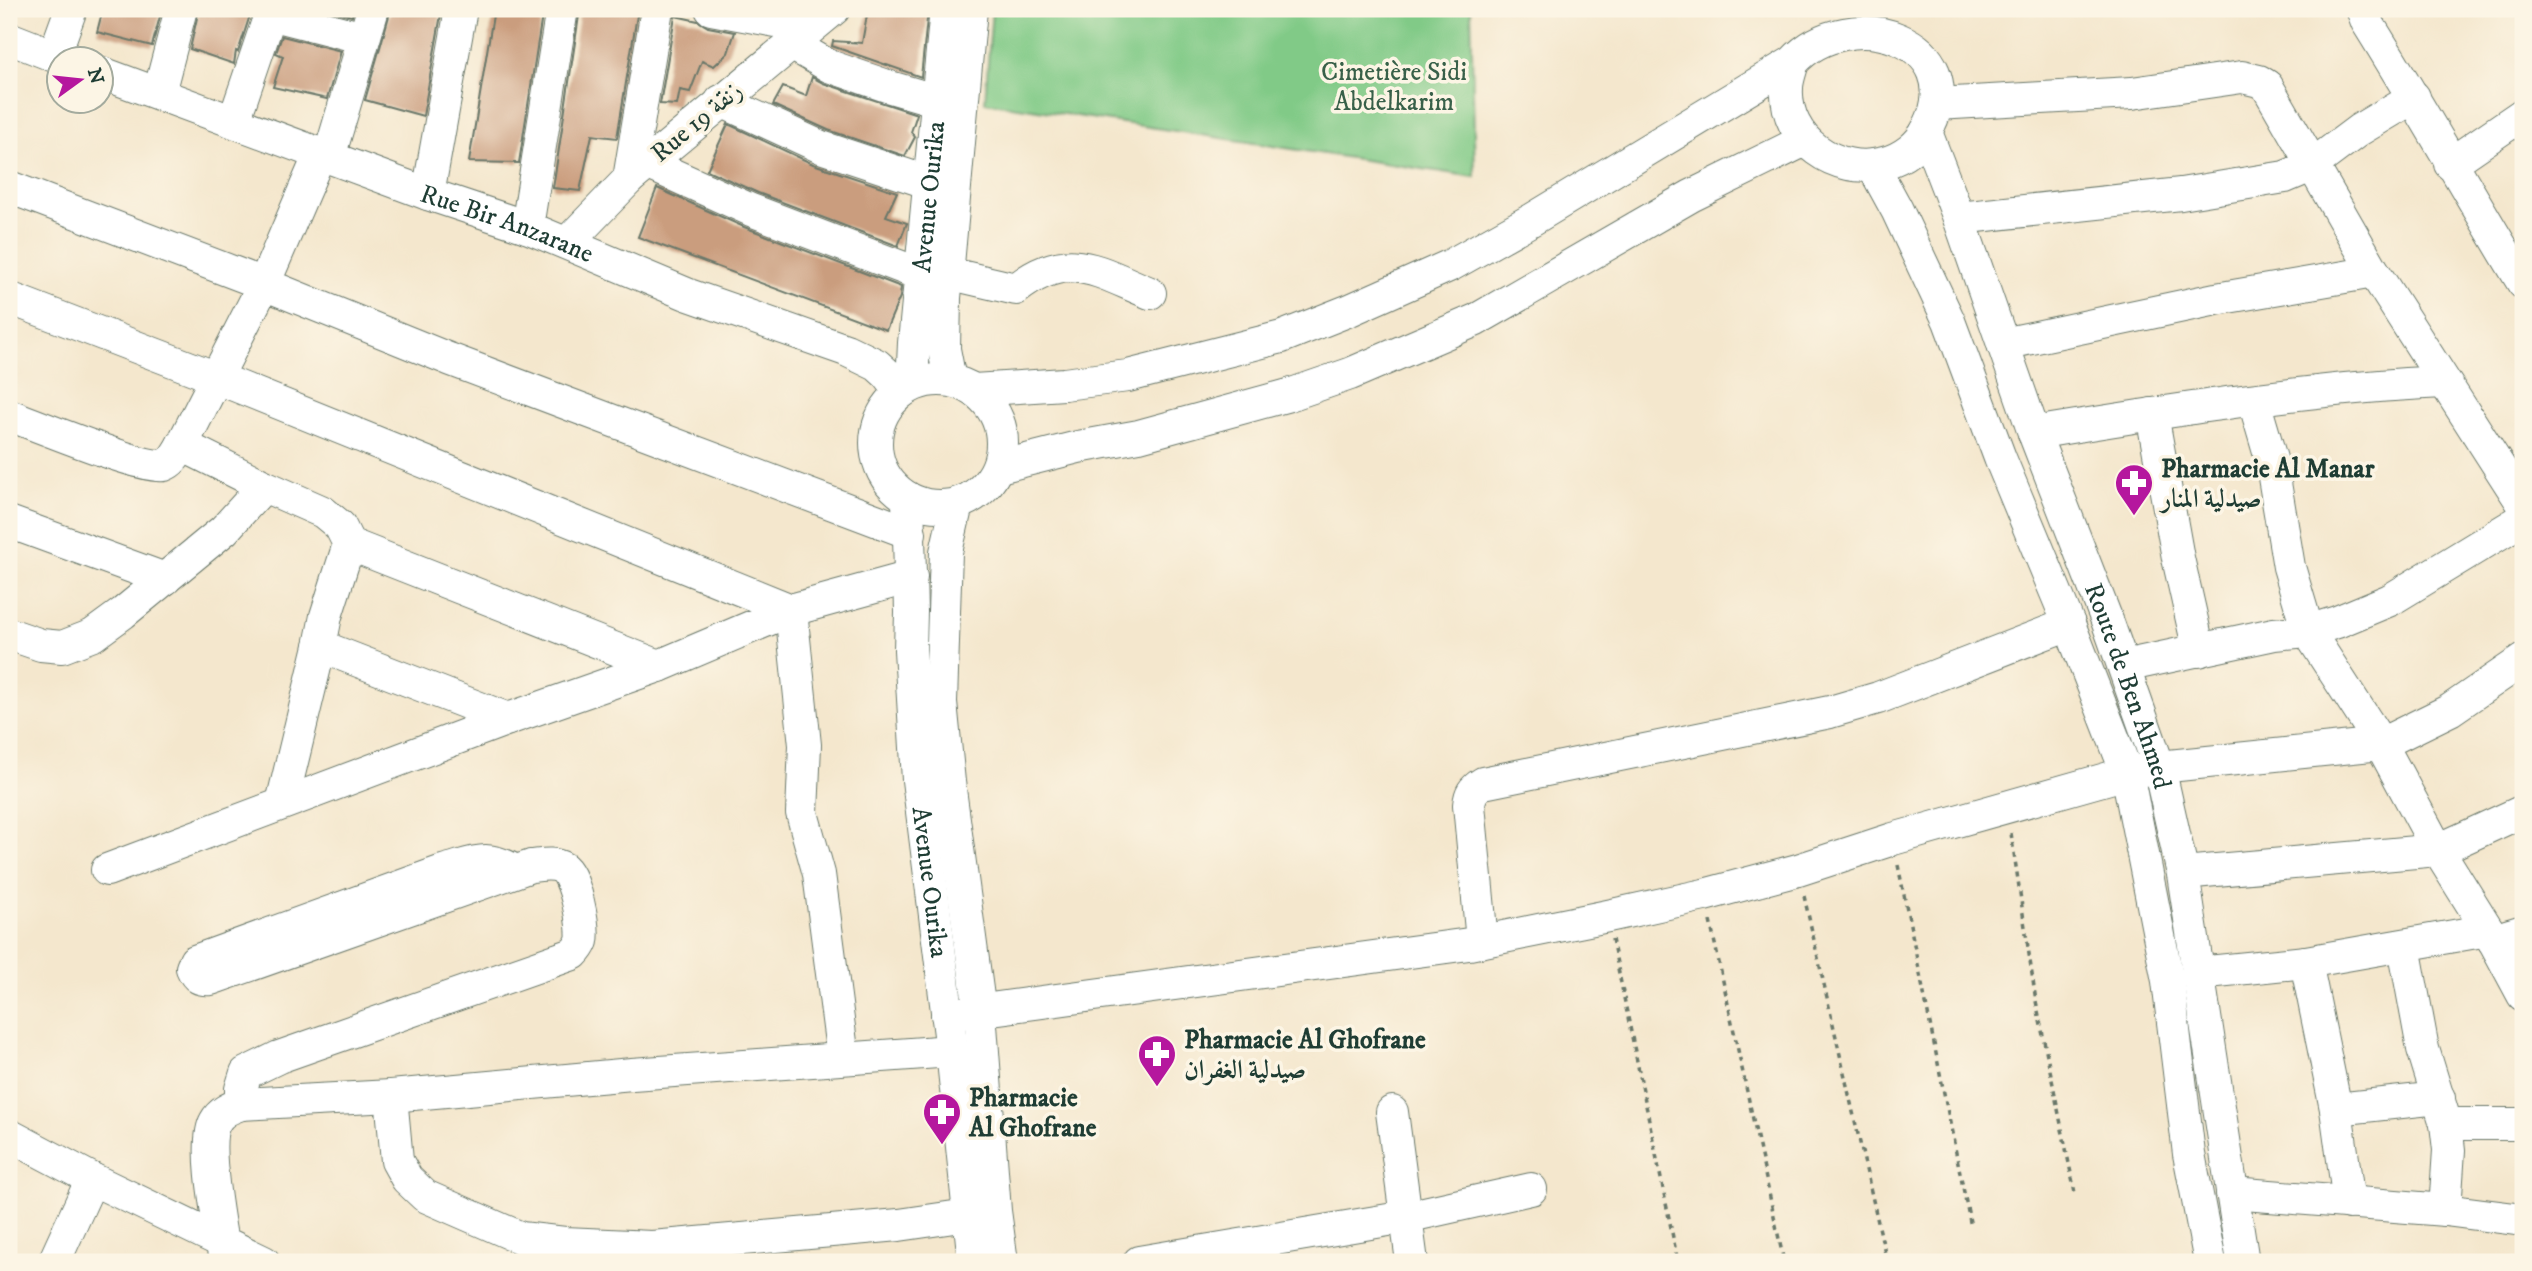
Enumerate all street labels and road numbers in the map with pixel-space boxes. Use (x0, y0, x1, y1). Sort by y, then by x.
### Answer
street label: Rue 19 زنقة (645, 74, 749, 170)
street label: Avenue Ourika (906, 120, 953, 274)
street label: Rue Bir Anzarane (416, 178, 598, 271)
street label: Route de Ben Ahmed (2076, 579, 2178, 792)
street label: Avenue Ourika (903, 805, 955, 960)

